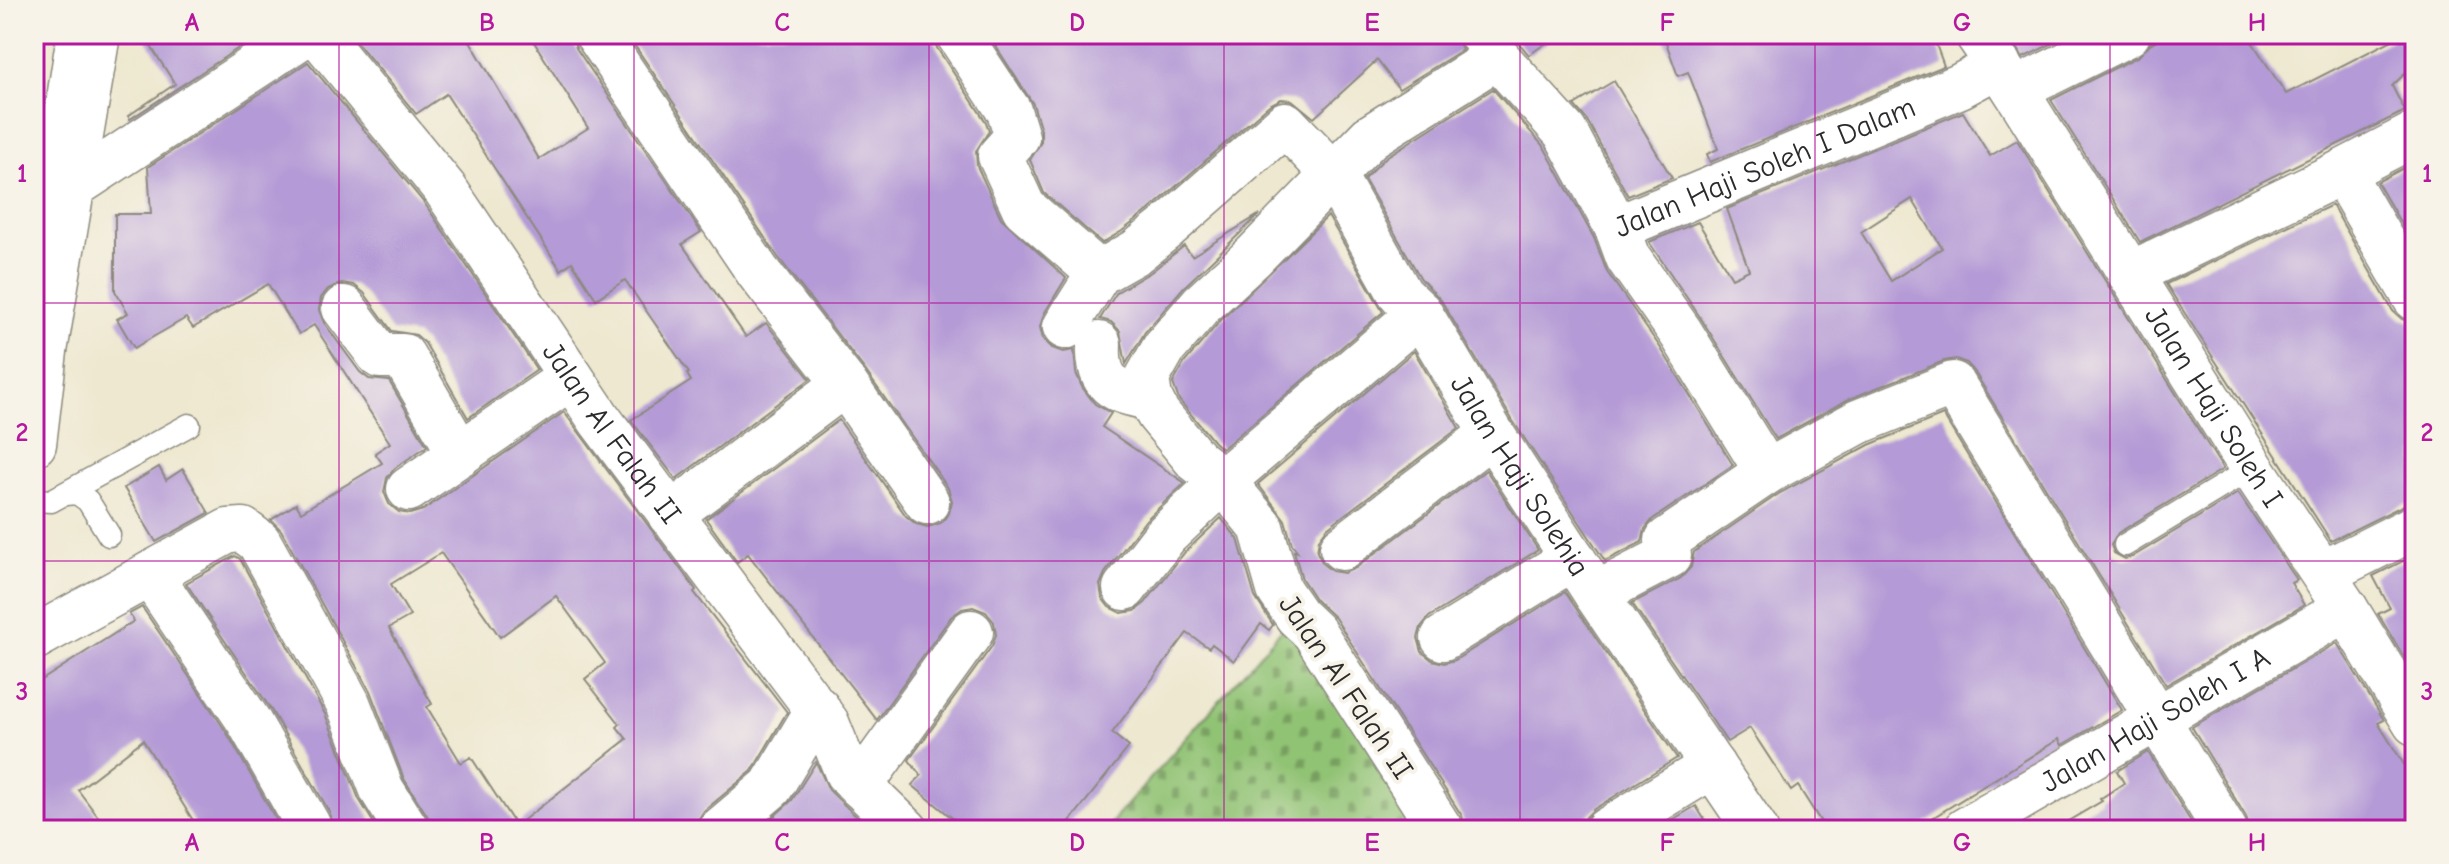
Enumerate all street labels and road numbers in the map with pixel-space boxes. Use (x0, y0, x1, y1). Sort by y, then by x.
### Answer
street label: Jalan Haji Soleh I Dalam (1609, 89, 1920, 245)
street label: Jalan Haji Soleh I (2138, 300, 2291, 514)
street label: Jalan Al Falah II (535, 336, 689, 530)
street label: Jalan Haji Solehia (1443, 369, 1597, 583)
street label: Jalan Al Falah II (1271, 588, 1421, 786)
street label: Jalan Haji Soleh I A (2035, 640, 2276, 800)

